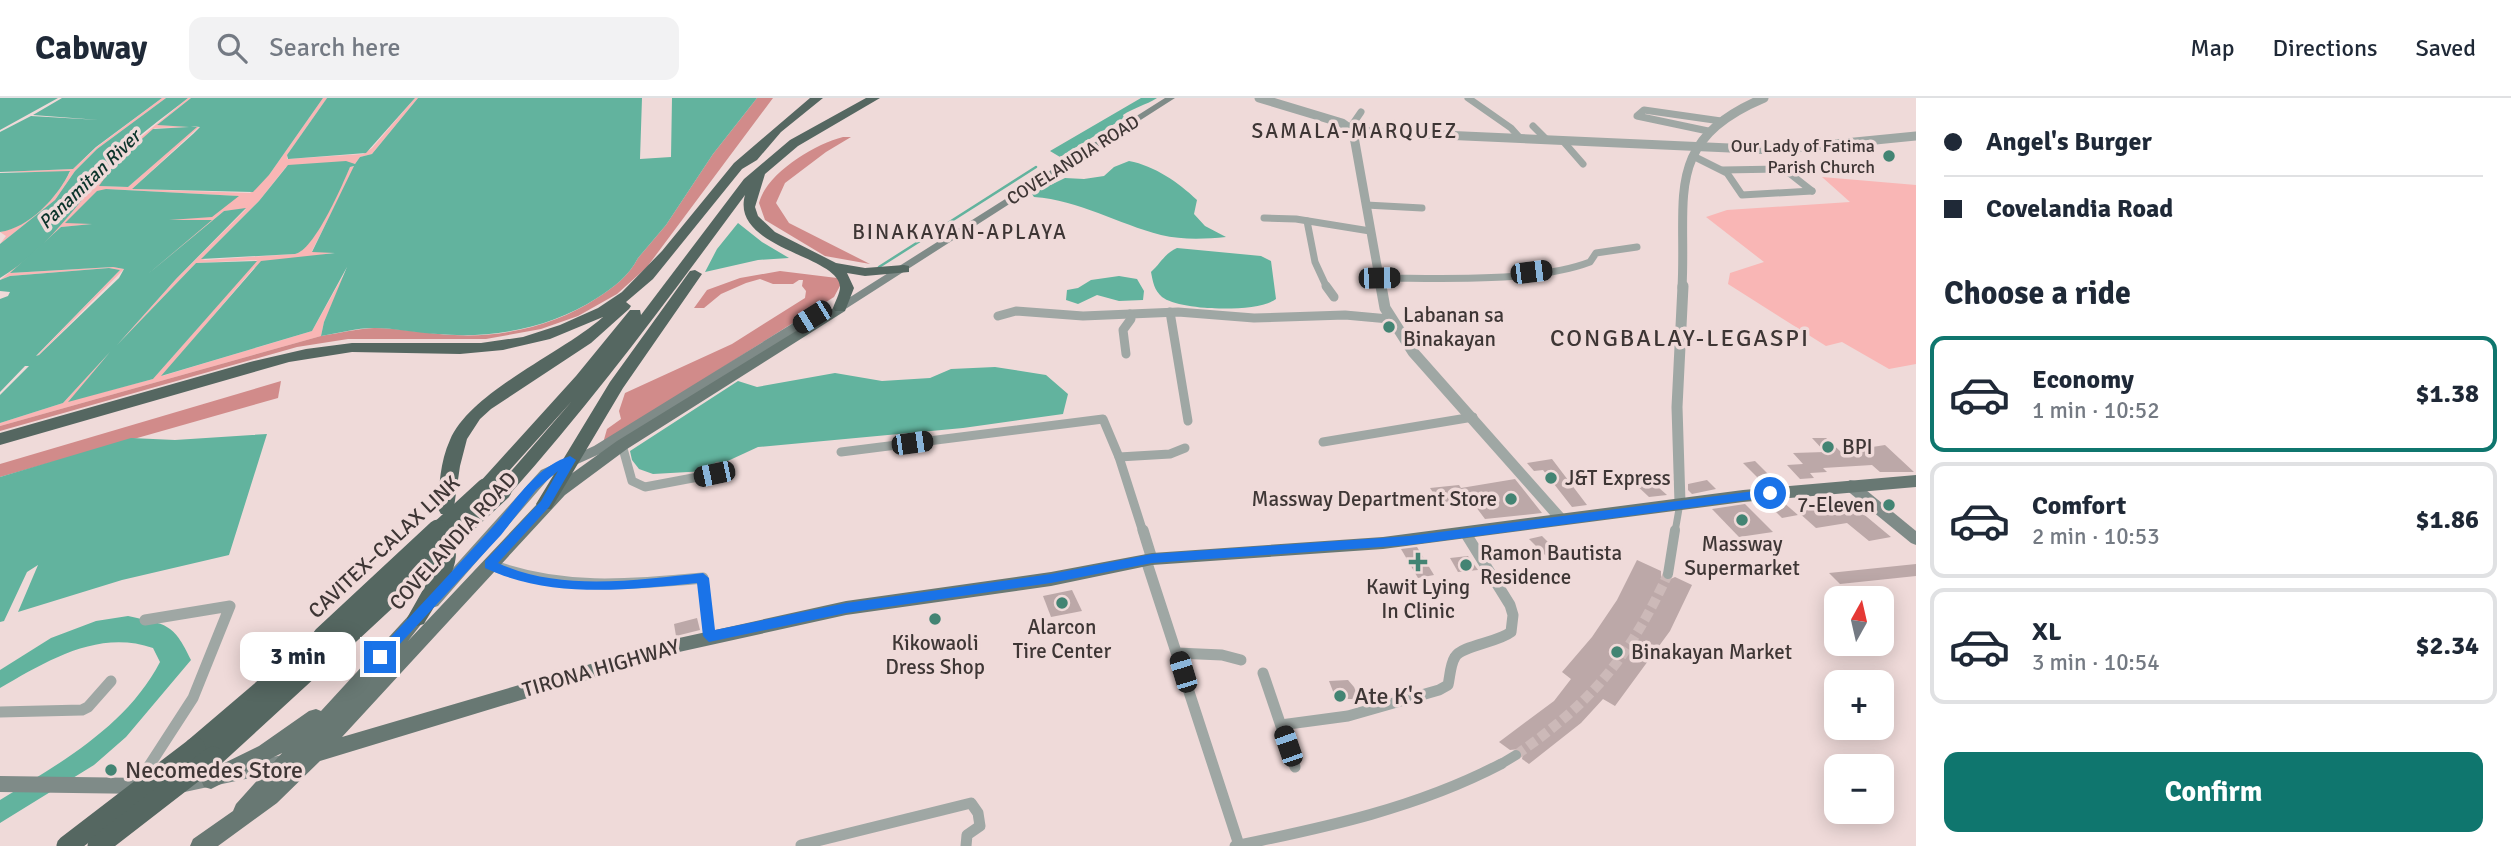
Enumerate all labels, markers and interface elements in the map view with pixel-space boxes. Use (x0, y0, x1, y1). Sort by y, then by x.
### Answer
search box (189, 17, 679, 80)
text: Cabway (35, 28, 147, 69)
icon: search (213, 29, 251, 67)
text: Search here (269, 32, 400, 64)
text: Map (2190, 33, 2235, 63)
text: Directions (2273, 33, 2378, 63)
text: Saved (2416, 33, 2476, 63)
street label: COVELANDIA ROAD (1003, 110, 1143, 210)
district label: SAMALA-MARQUEZ (1252, 118, 1458, 144)
water label: Panamitan River (34, 123, 148, 234)
text: Angel's Burger (1986, 126, 2152, 158)
place label: Our Lady of Fatima Parish Church (1731, 135, 1875, 178)
marker: Our Lady of Fatima Parish Church (1881, 148, 1897, 164)
text: Covelandia Road (1986, 193, 2173, 225)
district label: BINAKAYAN-APLAYA (852, 219, 1068, 245)
car (1509, 259, 1554, 285)
car (1358, 267, 1401, 289)
text: Choose a ride (1944, 274, 2131, 313)
car (789, 297, 836, 337)
place label: Labanan sa Binakayan (1403, 302, 1504, 352)
marker: Labanan sa Binakayan (1381, 319, 1397, 335)
district label: CONGBALAY-LEGASPI (1550, 323, 1810, 353)
icon: car (1948, 363, 2011, 426)
text: Economy (2032, 364, 2134, 396)
text: $1.38 (2415, 378, 2479, 410)
text: 1 min · 10:52 (2032, 396, 2160, 425)
car (890, 430, 935, 456)
place label: BPI (1842, 434, 1873, 460)
marker: BPI (1820, 439, 1836, 455)
car (692, 459, 737, 489)
place label: J&T Express (1565, 465, 1671, 491)
street label: COVELANDIA ROAD (384, 466, 522, 616)
street label: CAVITEX–CALAX LINK (303, 470, 465, 624)
marker: J&T Express (1543, 470, 1559, 486)
route start (1754, 477, 1786, 509)
place label: Massway Department Store (1252, 486, 1497, 512)
icon: car (1948, 489, 2011, 552)
text: Comfort (2032, 490, 2126, 522)
marker: Massway Department Store (1503, 491, 1519, 507)
place label: 7-Eleven (1797, 492, 1875, 518)
marker: 7-Eleven (1881, 497, 1897, 513)
text: $1.86 (2415, 504, 2479, 536)
marker: Massway Supermarket (1734, 512, 1750, 528)
text: 2 min · 10:53 (2032, 522, 2160, 551)
place label: Massway Supermarket (1684, 531, 1800, 581)
place label: Ramon Bautista Residence (1480, 540, 1622, 590)
marker: Kawit Lying In Clinic (1408, 552, 1428, 572)
marker: Ramon Bautista Residence (1458, 557, 1474, 573)
place label: Kawit Lying In Clinic (1366, 574, 1470, 624)
north arrow (1824, 586, 1894, 656)
map controls (1824, 586, 1894, 824)
marker: Alarcon Tire Center (1054, 595, 1070, 611)
marker: Kikowaoli Dress Shop (927, 611, 943, 627)
place label: Alarcon Tire Center (1013, 614, 1111, 664)
icon: car (1948, 615, 2011, 678)
text: XL (2032, 616, 2062, 648)
place label: Kikowaoli Dress Shop (885, 630, 985, 680)
text: $2.34 (2415, 630, 2479, 662)
callout: 3 min (240, 632, 356, 682)
street label: TIRONA HIGHWAY (520, 633, 683, 703)
place label: Binakayan Market (1631, 639, 1792, 665)
route end (364, 641, 396, 673)
text: 3 min (270, 642, 326, 671)
marker: Binakayan Market (1609, 644, 1625, 660)
text: 3 min · 10:54 (2032, 648, 2160, 677)
car (1167, 649, 1200, 695)
button: + (1824, 670, 1894, 740)
place label: Ate K's (1354, 681, 1423, 711)
marker: Ate K's (1332, 688, 1348, 704)
car (1272, 723, 1305, 769)
button: Confirm (1944, 752, 2483, 832)
button: − (1824, 754, 1894, 824)
place label: Necomedes Store (125, 755, 303, 785)
marker: Necomedes Store (103, 762, 119, 778)

